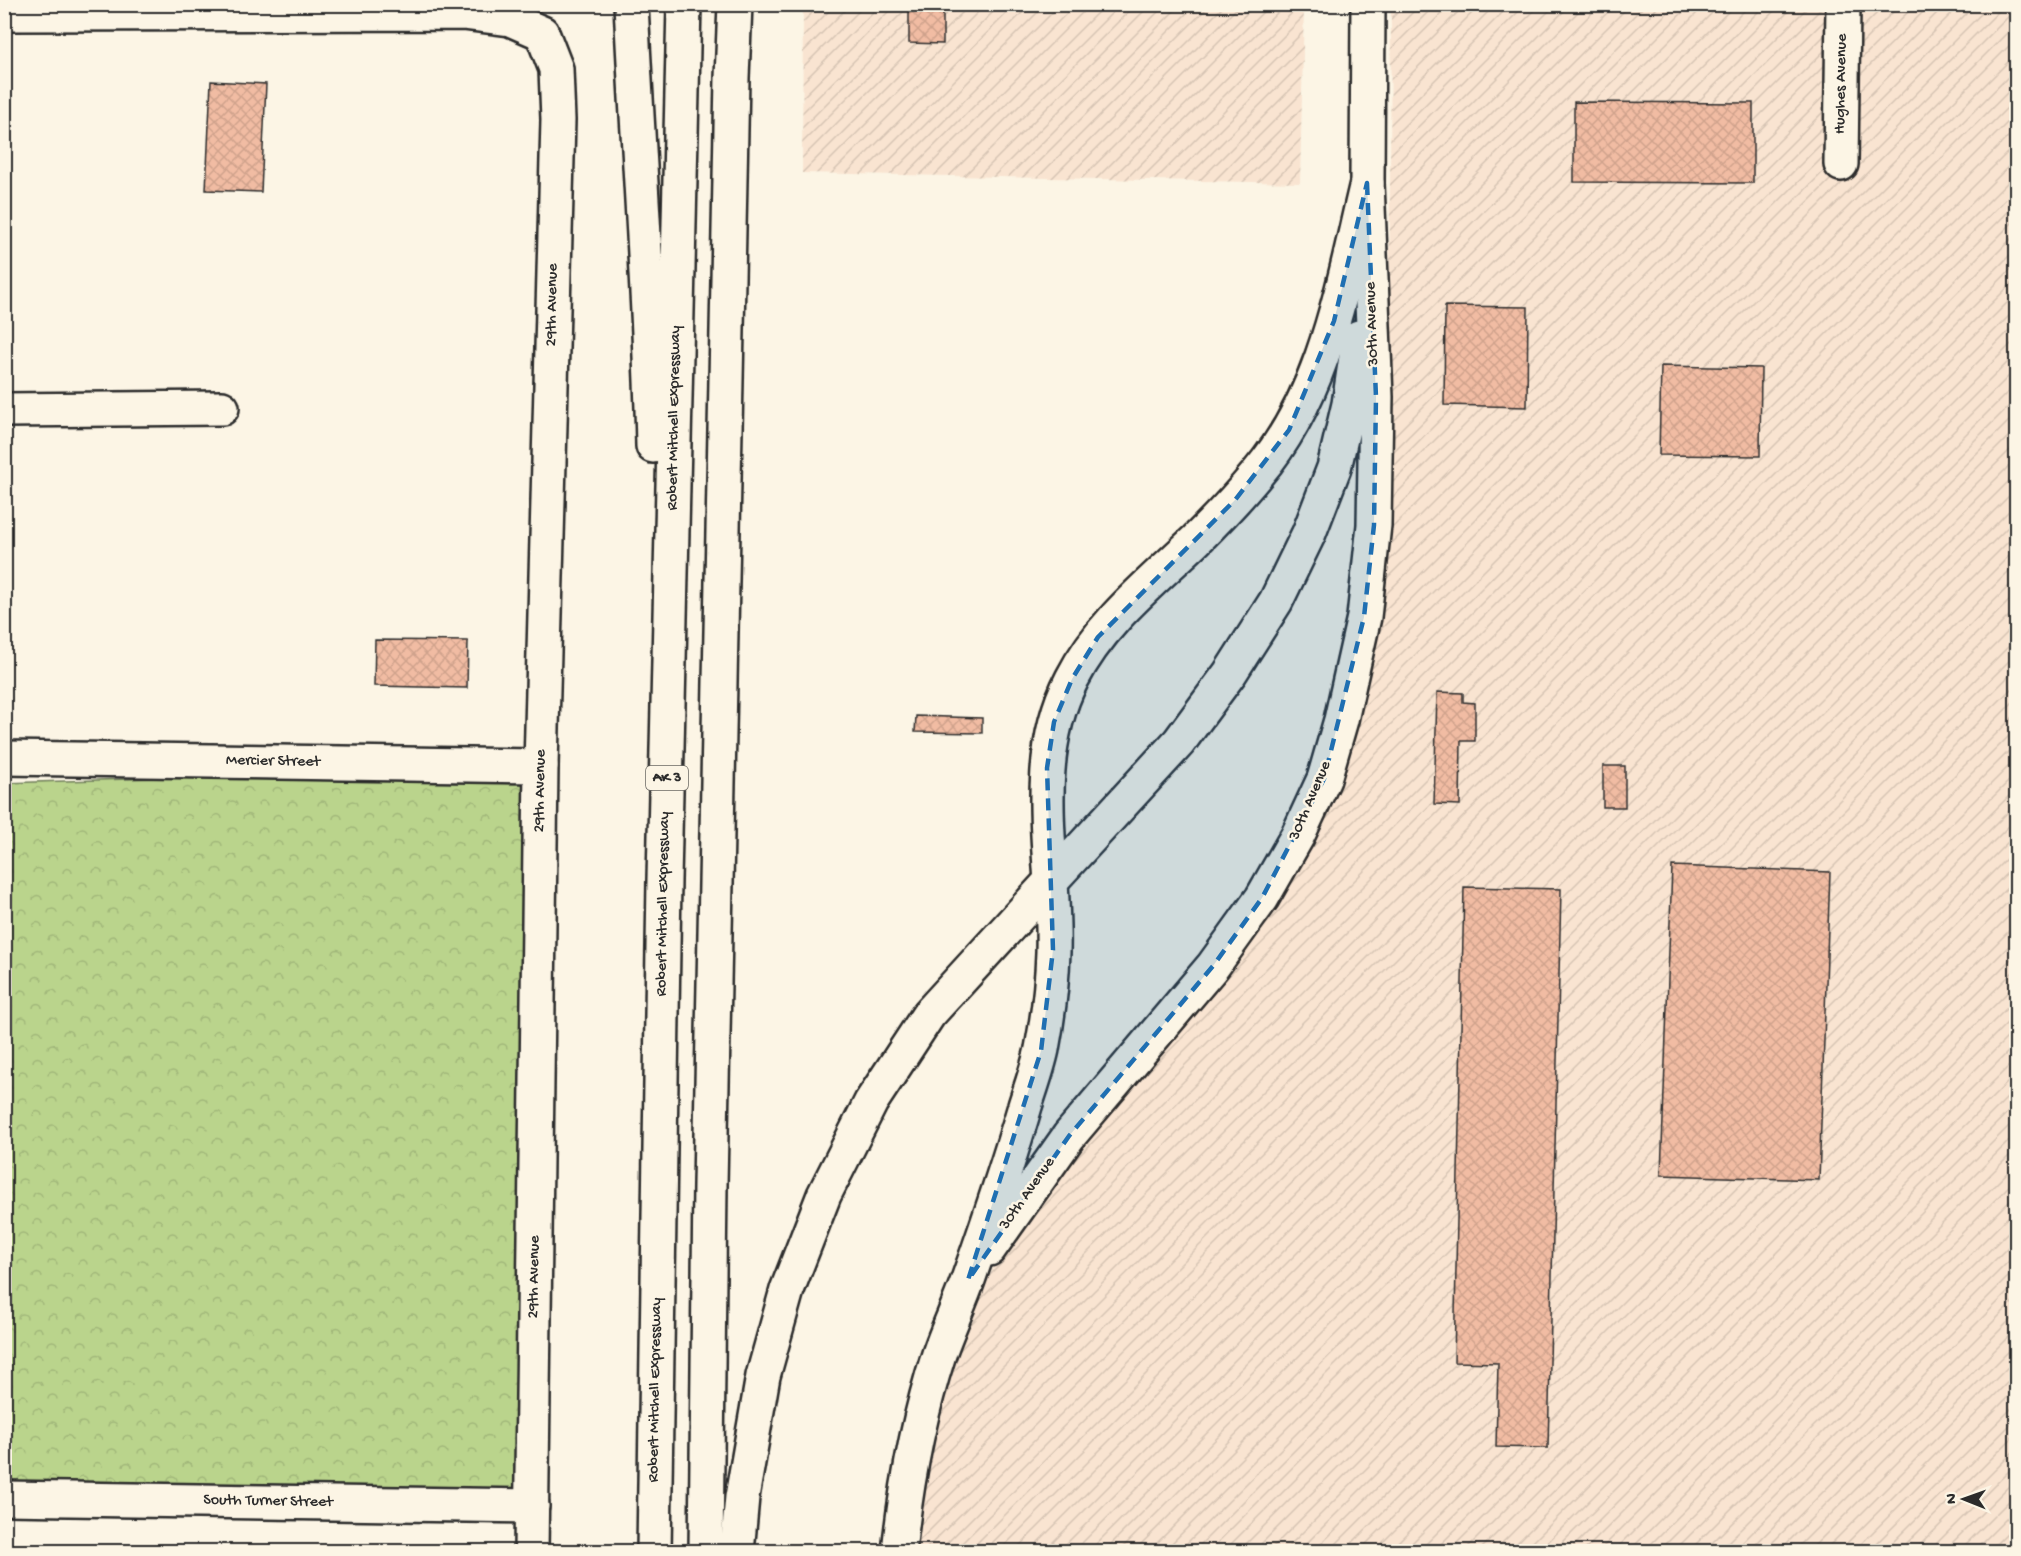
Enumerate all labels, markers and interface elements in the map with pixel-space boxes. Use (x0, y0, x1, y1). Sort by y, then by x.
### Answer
street label: Hughes Avenue (1832, 33, 1852, 134)
street label: 29th Avenue (543, 263, 563, 347)
street label: 30th Avenue (1362, 281, 1384, 368)
street label: Robert Mitchell Expressway (664, 325, 686, 511)
street label: 29th Avenue (531, 749, 551, 833)
street label: Mercier Street (226, 752, 322, 772)
street label: 30th Avenue (1285, 758, 1337, 844)
road number: AK 3 (646, 766, 688, 790)
street label: Robert Mitchell Expressway (653, 811, 675, 997)
street label: 30th Avenue (995, 1153, 1060, 1235)
street label: 29th Avenue (525, 1235, 545, 1319)
street label: Robert Mitchell Expressway (645, 1297, 667, 1483)
north arrow (1934, 1469, 1994, 1529)
street label: South Turner Street (203, 1491, 334, 1513)
text: N (1943, 1493, 1962, 1504)

